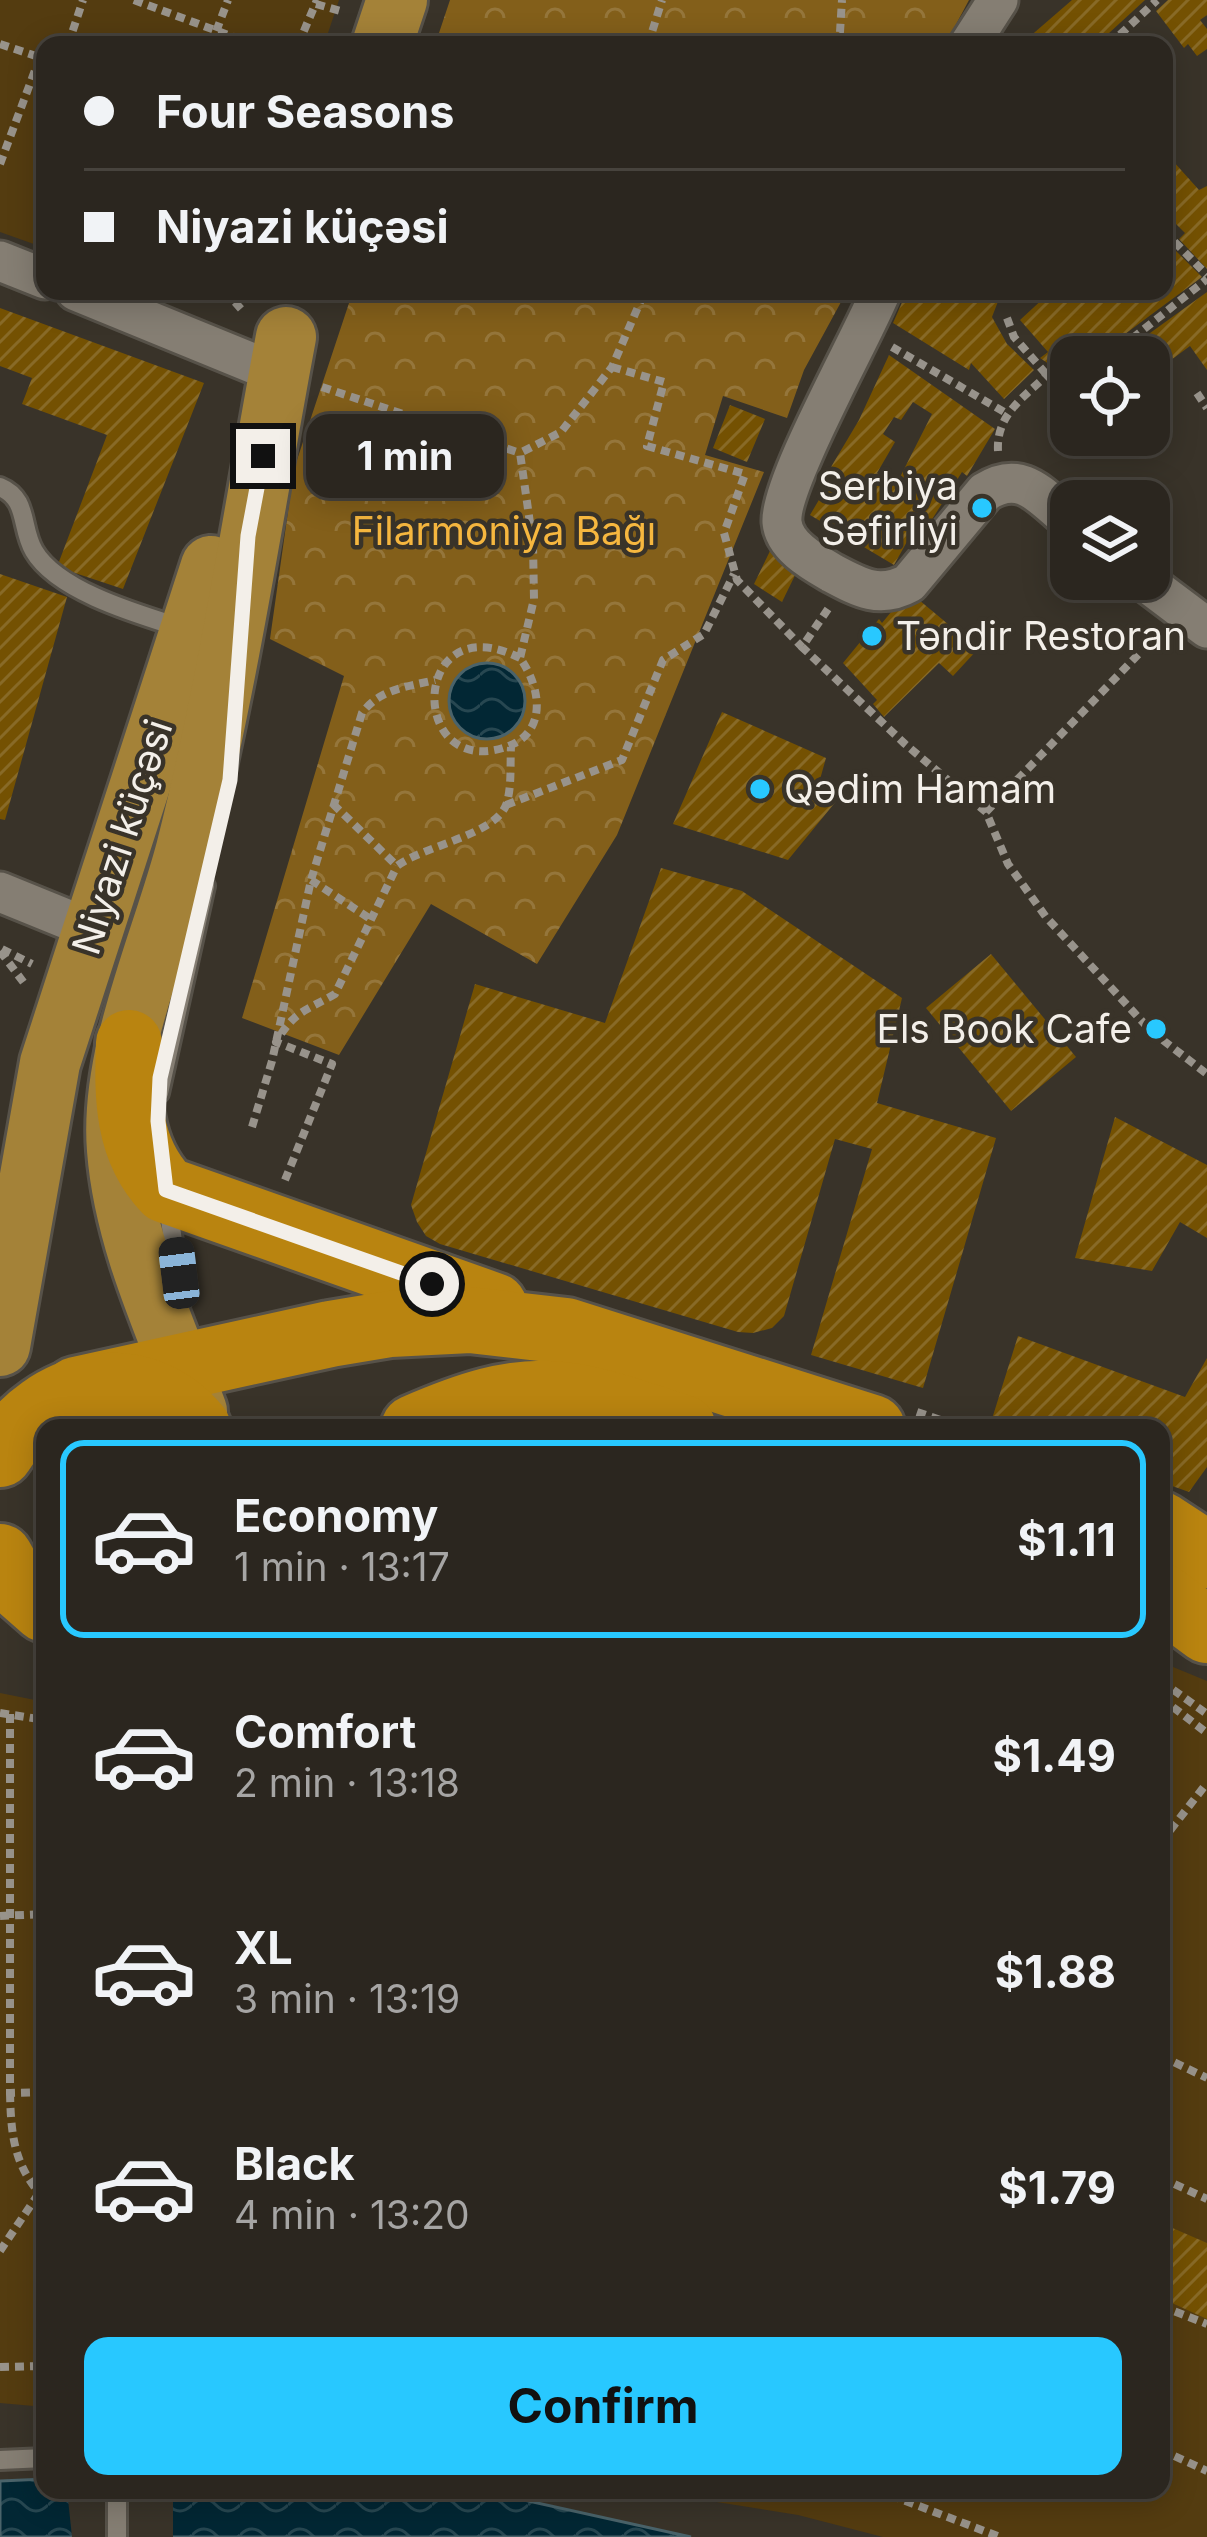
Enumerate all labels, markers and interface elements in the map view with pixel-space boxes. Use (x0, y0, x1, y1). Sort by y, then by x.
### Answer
text: Four Seasons (156, 84, 455, 139)
text: Niyazi küçəsi (156, 199, 449, 254)
map controls (1050, 336, 1170, 600)
button: locate (1050, 336, 1170, 456)
callout: 1 min (305, 414, 503, 498)
route end (236, 429, 290, 483)
text: 1 min (357, 432, 453, 479)
place label: Serbiya Səfirliyi (818, 462, 958, 554)
button: layers (1050, 480, 1170, 600)
marker: Serbiya Səfirliyi (969, 495, 995, 521)
park label: Filarmoniya Bağı (352, 507, 656, 554)
place label: Təndir Restoran (896, 612, 1186, 659)
marker: Təndir Restoran (859, 623, 885, 649)
street label: Niyazi küçəsi (61, 714, 182, 960)
place label: Qədim Hamam (784, 765, 1056, 812)
marker: Qədim Hamam (747, 776, 773, 802)
place label: Els Book Cafe (876, 1005, 1132, 1052)
marker: Els Book Cafe (1143, 1016, 1169, 1042)
car (157, 1235, 201, 1311)
route start (405, 1257, 459, 1311)
icon: car (90, 1485, 198, 1593)
text: Economy (234, 1488, 438, 1543)
text: $1.11 (1017, 1512, 1116, 1567)
text: 1 min · 13:17 (234, 1543, 450, 1590)
icon: car (90, 1701, 198, 1809)
text: Comfort (234, 1704, 416, 1759)
text: $1.49 (992, 1728, 1116, 1783)
text: 2 min · 13:18 (234, 1759, 460, 1806)
icon: car (90, 1917, 198, 2025)
text: XL (234, 1920, 293, 1975)
text: $1.88 (995, 1944, 1116, 1999)
text: 3 min · 13:19 (234, 1975, 460, 2022)
icon: car (90, 2133, 198, 2241)
text: Black (234, 2136, 355, 2191)
text: $1.79 (998, 2160, 1116, 2215)
text: 4 min · 13:20 (234, 2191, 470, 2238)
button: Confirm (84, 2337, 1122, 2475)

